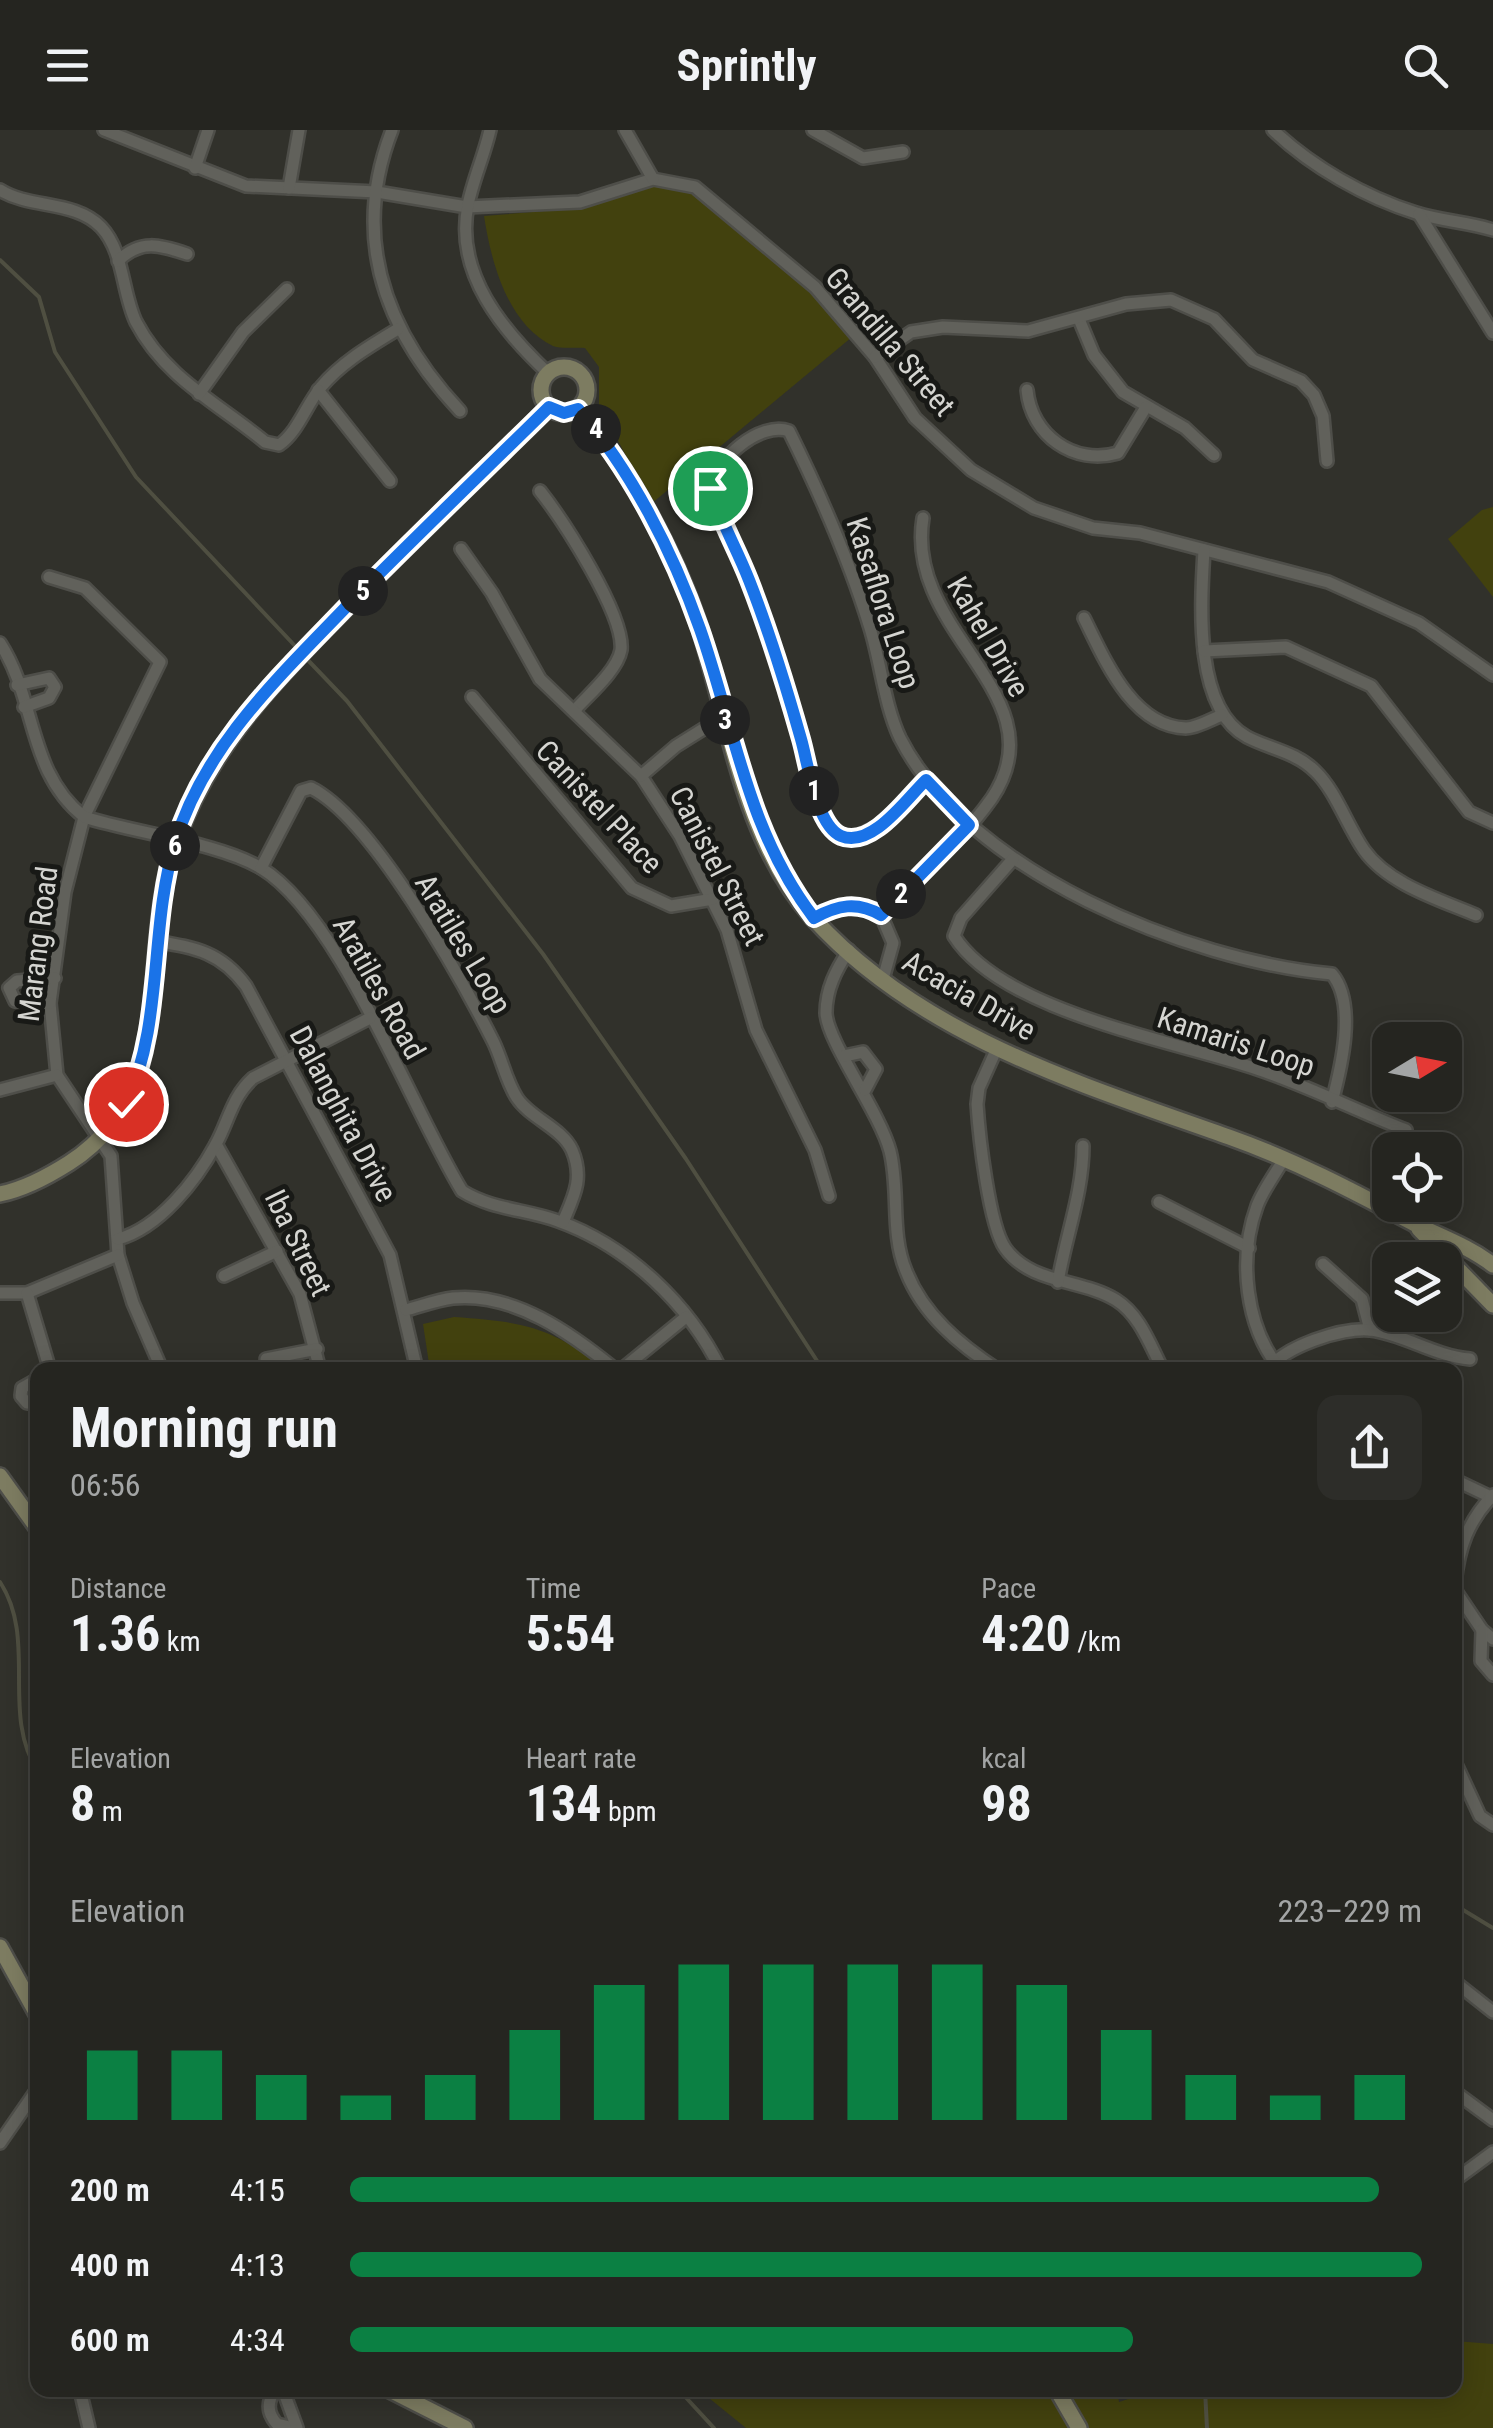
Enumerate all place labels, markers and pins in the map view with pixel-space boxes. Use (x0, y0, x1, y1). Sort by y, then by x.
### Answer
pin: 4 (571, 404, 621, 454)
pin (668, 446, 753, 531)
pin: 5 (338, 566, 388, 616)
pin: 3 (700, 695, 750, 745)
pin: 1 (789, 766, 839, 816)
pin: 6 (150, 821, 200, 871)
pin: 2 (876, 869, 926, 919)
pin (84, 1062, 169, 1147)

